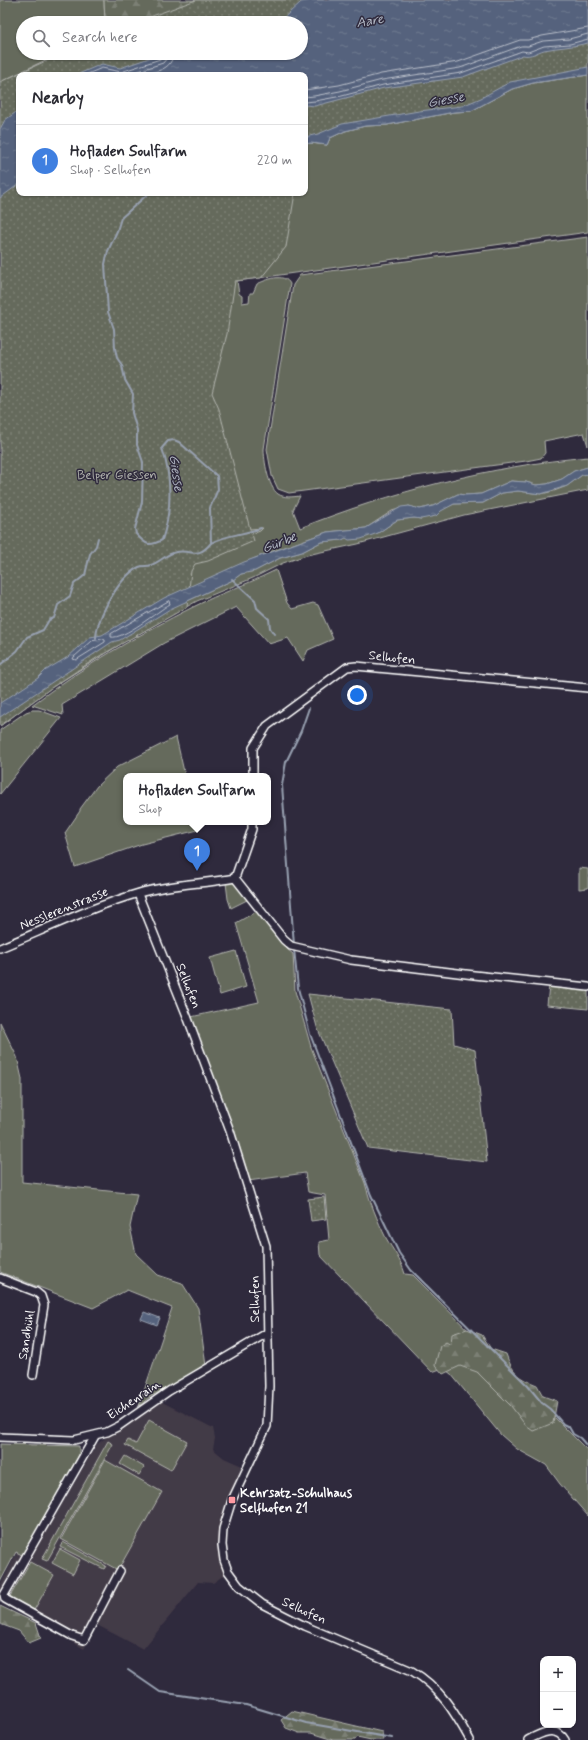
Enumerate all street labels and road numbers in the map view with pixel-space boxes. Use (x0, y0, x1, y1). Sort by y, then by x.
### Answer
street label: Selhofen (368, 647, 416, 669)
street label: Nesslerenstrasse (17, 883, 111, 934)
street label: Selhofen (171, 961, 205, 1011)
street label: Selhofen (247, 1275, 264, 1323)
street label: Sandbühl (15, 1309, 39, 1361)
street label: Eichenrain (104, 1376, 164, 1424)
street label: Selhofen (279, 1593, 329, 1629)

